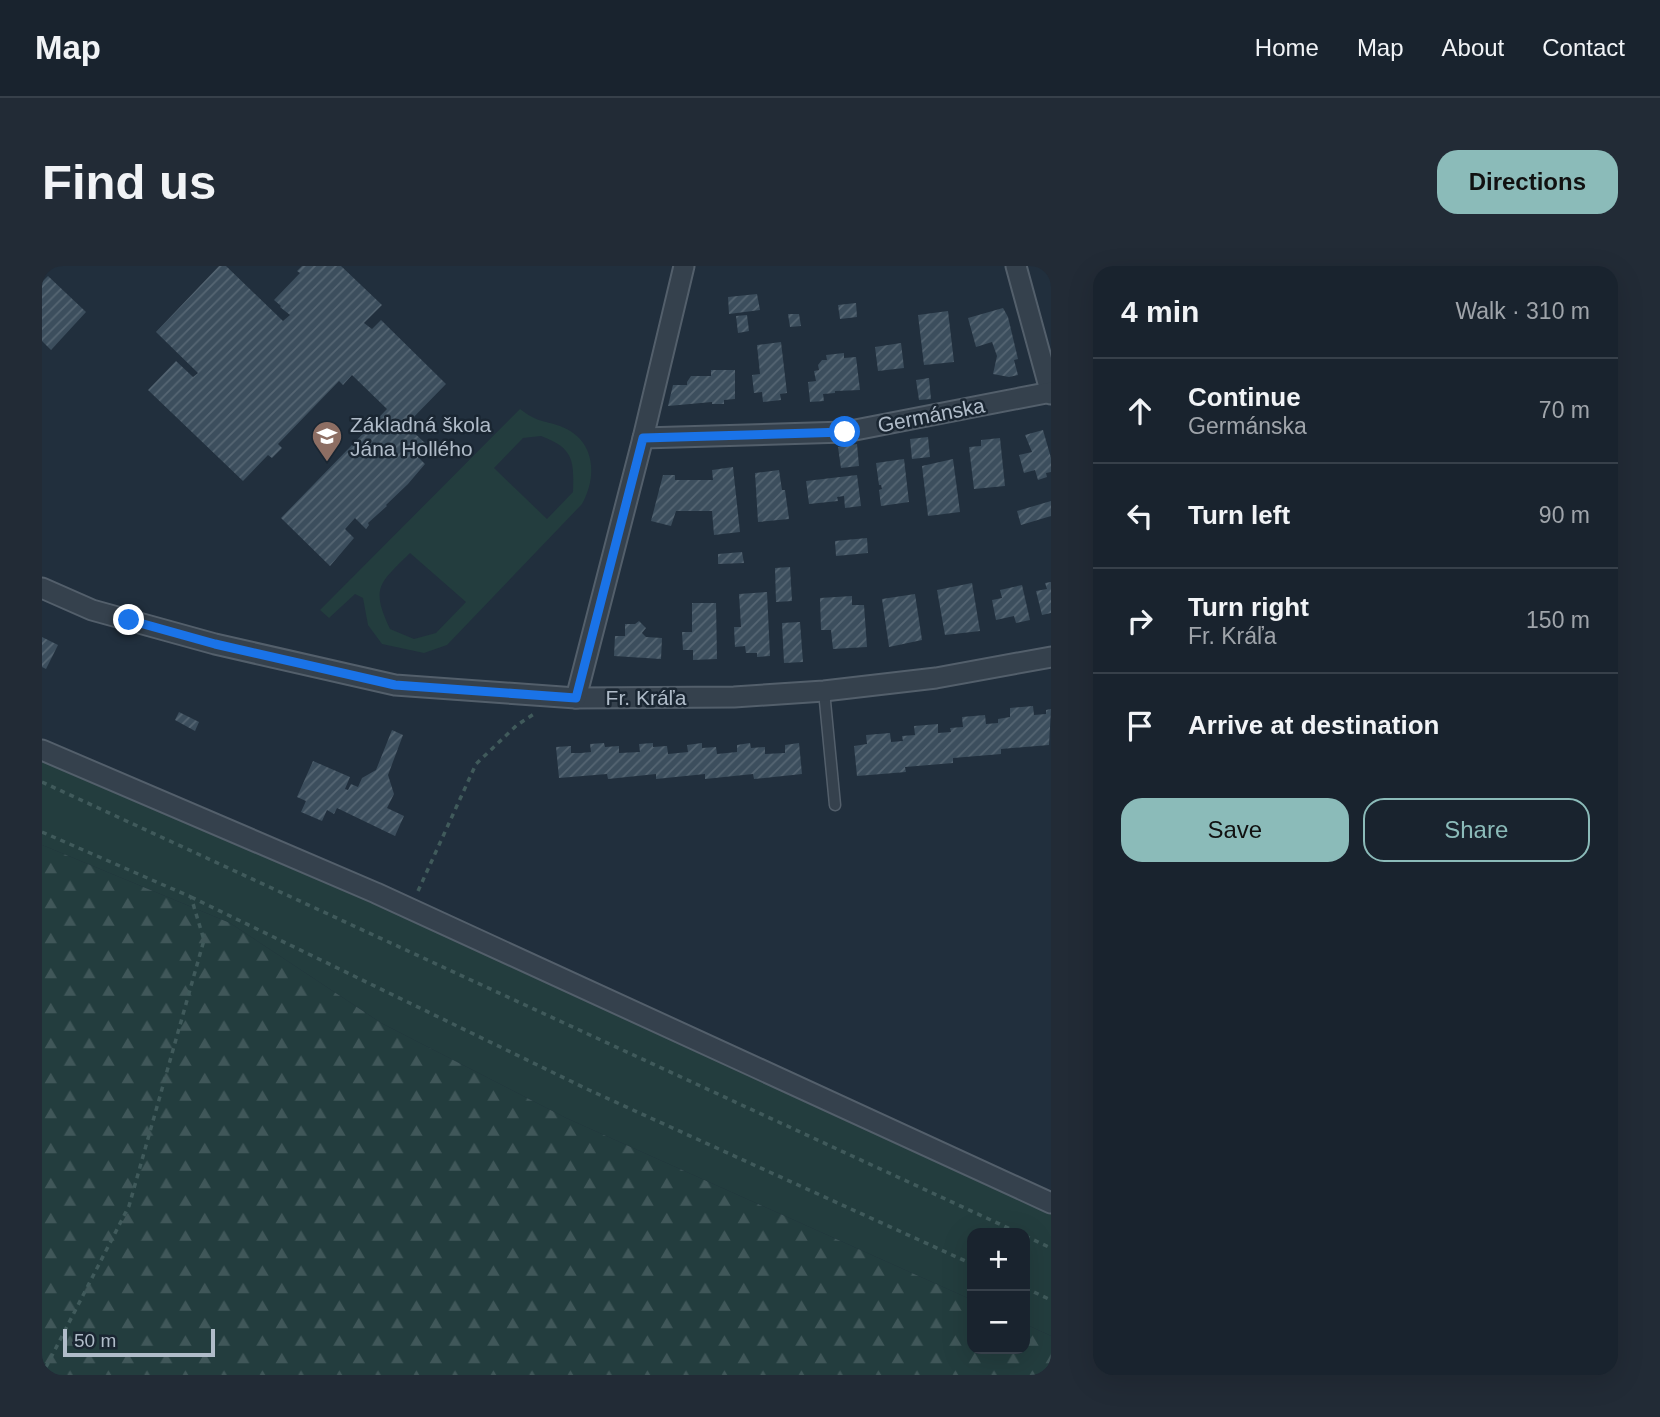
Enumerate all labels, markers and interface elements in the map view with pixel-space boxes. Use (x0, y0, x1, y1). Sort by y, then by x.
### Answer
text: Map (35, 29, 101, 66)
text: Home (1255, 34, 1319, 61)
text: Map (1357, 34, 1404, 61)
text: About (1442, 34, 1504, 61)
text: Contact (1542, 34, 1625, 61)
button: Directions (1437, 150, 1618, 214)
text: Find us (42, 155, 216, 209)
text: 4 min (1121, 295, 1199, 328)
text: Walk · 310 m (1455, 298, 1590, 324)
text: Continue (1188, 382, 1301, 412)
icon: ahead (1121, 392, 1159, 430)
street label: Germánska (876, 393, 987, 437)
text: 70 m (1539, 397, 1590, 423)
place label: Základná škola Jána Hollého (350, 413, 492, 460)
text: Germánska (1188, 413, 1307, 439)
route start (829, 416, 860, 447)
school or university icon: Základná škola Jána Hollého (310, 419, 344, 463)
icon: left (1121, 497, 1159, 535)
text: Turn left (1188, 500, 1290, 530)
text: 90 m (1539, 502, 1590, 528)
text: Turn right (1188, 592, 1309, 622)
icon: right (1121, 602, 1159, 640)
route end (113, 604, 144, 635)
text: 150 m (1526, 607, 1590, 633)
text: Fr. Kráľa (1188, 623, 1277, 649)
street label: Fr. Kráľa (606, 686, 687, 709)
icon: arrive (1121, 707, 1159, 745)
text: Arrive at destination (1188, 710, 1439, 740)
button: Save (1121, 798, 1349, 862)
button: Share (1363, 798, 1590, 862)
map controls (967, 1228, 1030, 1354)
button: + (967, 1228, 1030, 1291)
button: − (967, 1291, 1030, 1354)
scale bar (63, 1326, 215, 1358)
text: 50 m (74, 1330, 116, 1351)

